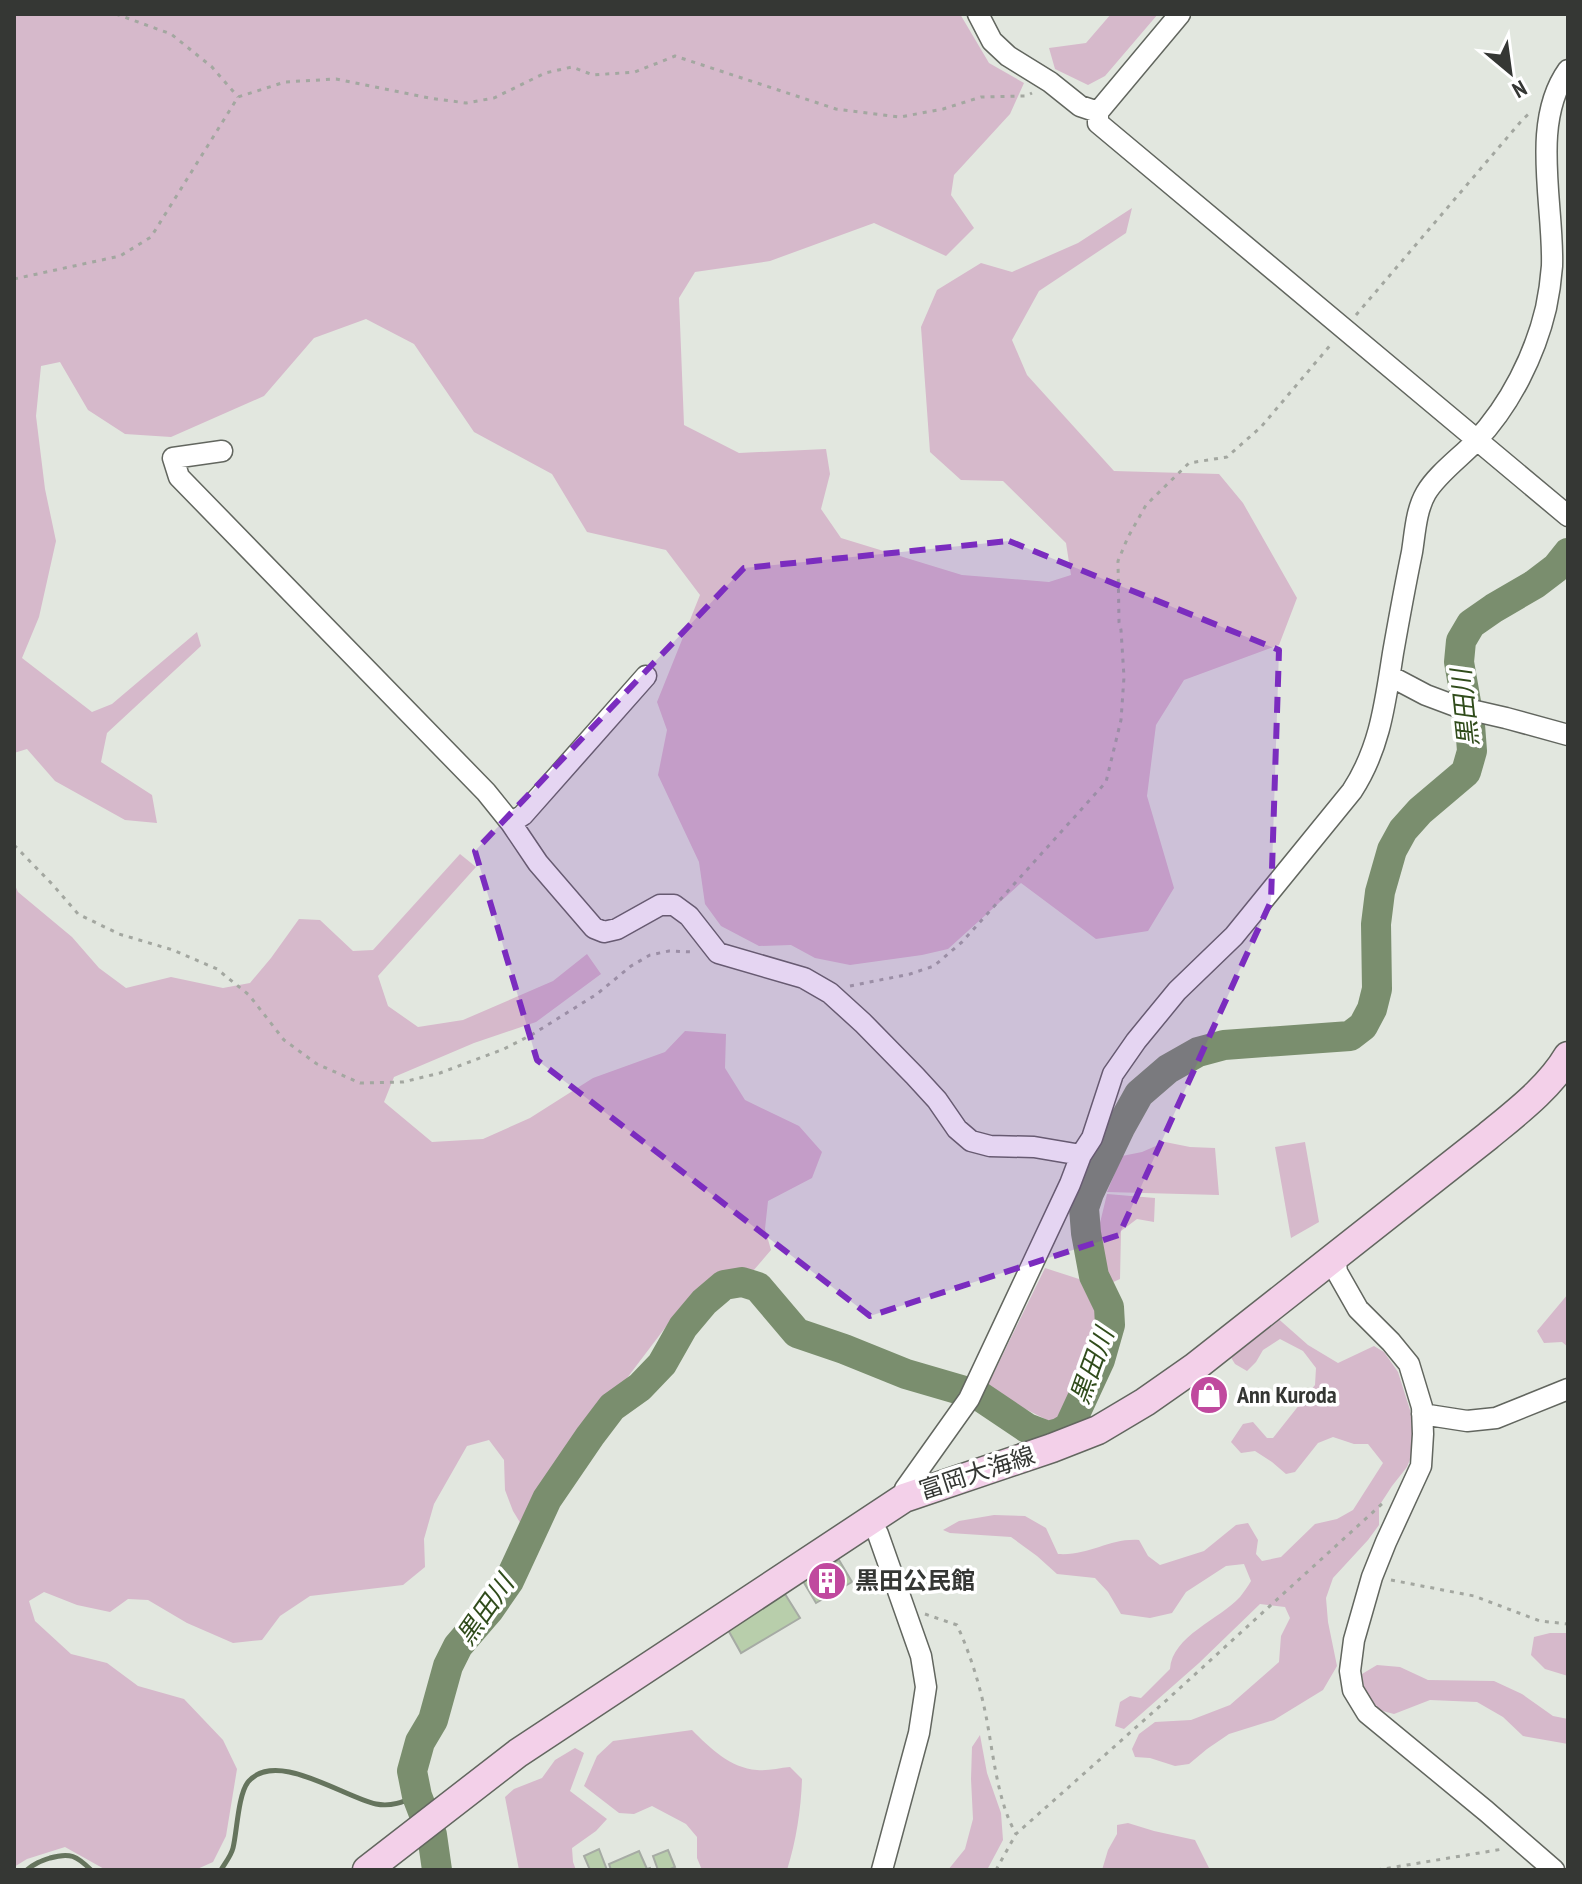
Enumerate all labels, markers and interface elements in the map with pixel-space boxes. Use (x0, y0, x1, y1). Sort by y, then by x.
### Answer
north arrow (1470, 32, 1550, 112)
text: N (1508, 74, 1532, 105)
water label: 黒田川 (1444, 665, 1485, 749)
water label: 黒田川 (1063, 1321, 1121, 1408)
shop icon: Ann Kuroda (1188, 1374, 1230, 1416)
place label: Ann Kuroda (1236, 1379, 1337, 1410)
street label: 富岡大海線 (915, 1439, 1039, 1506)
building icon: 黒田公民館 (806, 1560, 848, 1602)
place label: 黒田公民館 (855, 1565, 975, 1596)
water label: 黒田川 (449, 1566, 522, 1651)

